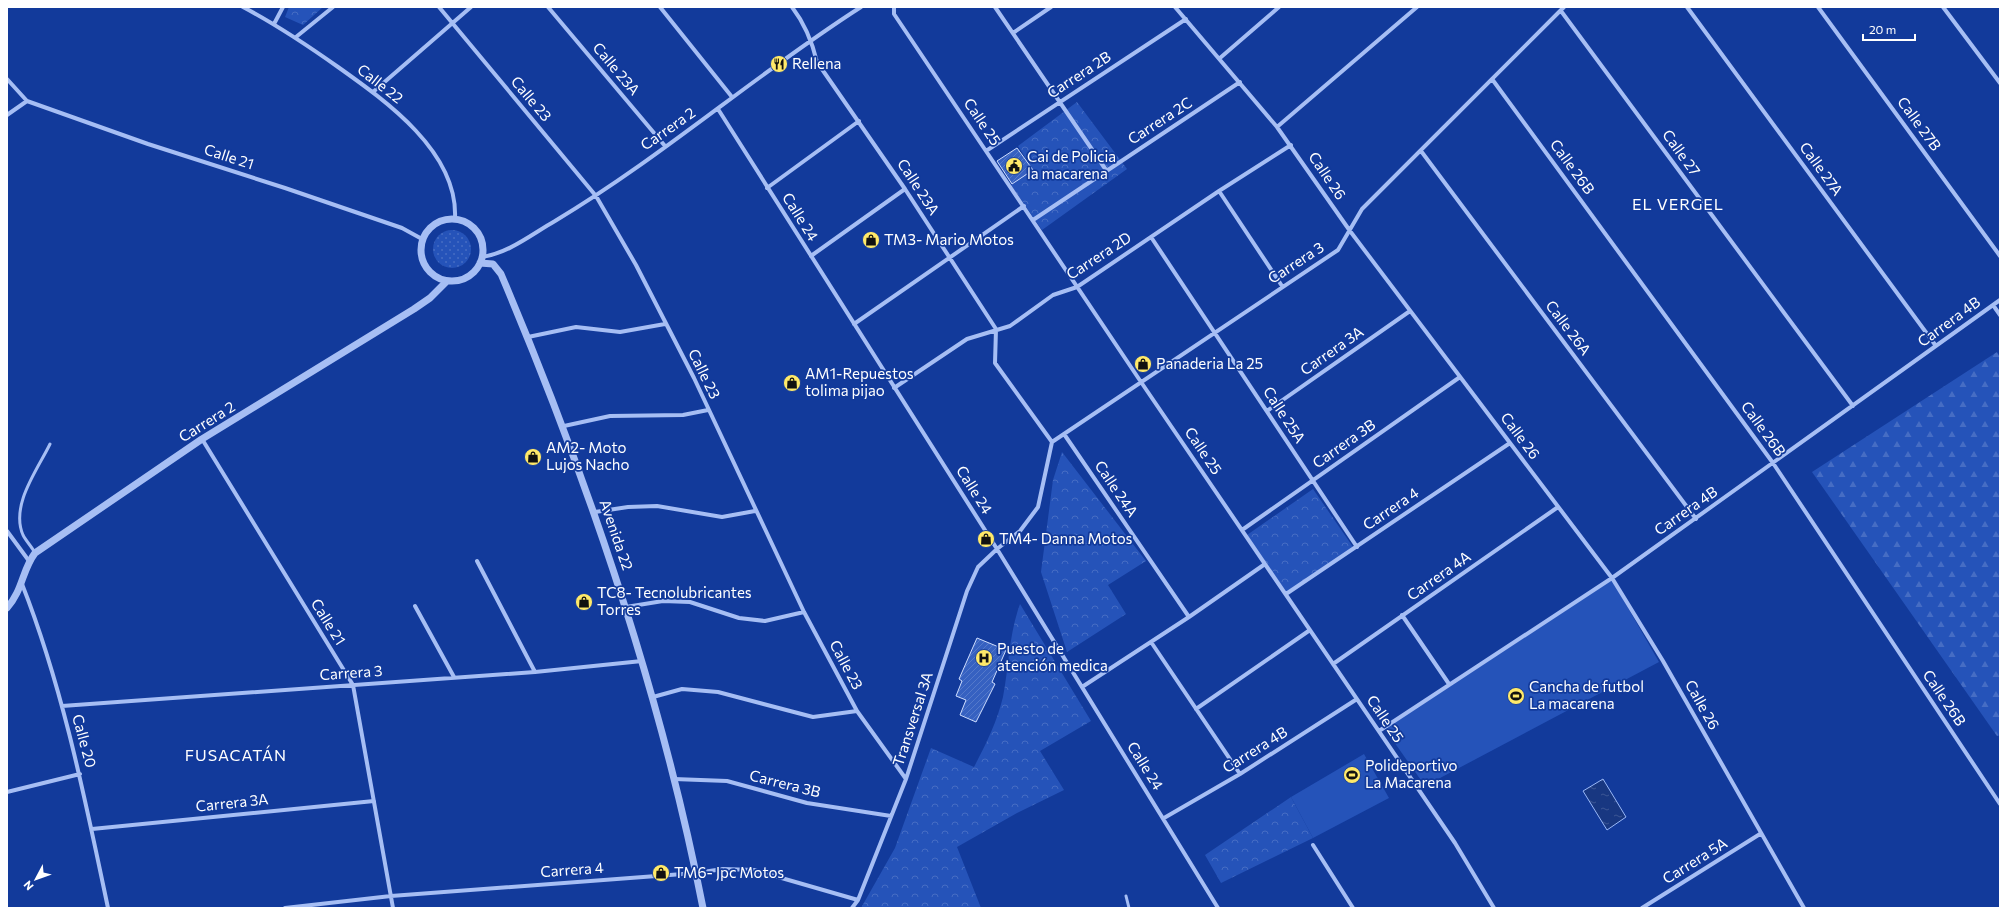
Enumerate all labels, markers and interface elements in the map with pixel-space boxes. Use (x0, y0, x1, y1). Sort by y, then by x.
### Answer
scale bar (1863, 16, 1915, 42)
text: 20 m (1869, 22, 1896, 36)
street label: Calle 23A (589, 38, 644, 98)
street label: Carrera 2B (1043, 47, 1114, 101)
restaurant icon: Rellena (769, 54, 789, 74)
place label: Rellena (792, 54, 841, 72)
street label: Calle 22 (354, 60, 407, 107)
street label: Calle 23 (508, 72, 556, 125)
street label: Carrera 2C (1124, 93, 1195, 148)
street label: Calle 27B (1894, 93, 1946, 154)
street label: Calle 25 (960, 94, 1005, 149)
street label: Carrera 2 (637, 103, 698, 154)
street label: Calle 27 (1659, 126, 1705, 179)
street label: Calle 26B (1547, 135, 1599, 198)
street label: Calle 27A (1796, 138, 1847, 199)
street label: Calle 21 (202, 140, 256, 173)
place label: Cai de Policia la macarena (1027, 147, 1116, 182)
street label: Calle 26 (1305, 148, 1350, 203)
street label: Calle 23A (894, 155, 944, 218)
public building icon: Cai de Policia la macarena (1004, 156, 1024, 176)
street label: Calle 24 (779, 189, 823, 244)
district label: EL VERGEL (1632, 194, 1724, 213)
street label: Carrera 2D (1063, 228, 1134, 283)
shop icon: TM3- Mario Motos (861, 230, 881, 250)
place label: TM3- Mario Motos (884, 230, 1014, 248)
street label: Carrera 3 (1264, 237, 1327, 287)
street label: Carrera 4B (1914, 292, 1983, 350)
street label: Calle 26A (1542, 296, 1595, 358)
street label: Carrera 3A (1296, 322, 1366, 378)
street label: Calle 23 (685, 346, 725, 402)
shop icon: Panaderia La 25 (1133, 354, 1153, 374)
place label: Panaderia La 25 (1156, 354, 1263, 372)
place label: AM1-Repuestos tolima pijao (805, 364, 914, 399)
shop icon: AM1-Repuestos tolima pijao (782, 373, 802, 393)
street label: Calle 25A (1260, 383, 1310, 446)
street label: Carrera 2 (175, 397, 238, 445)
street label: Calle 26B (1738, 397, 1790, 460)
street label: Calle 26 (1497, 408, 1544, 462)
street label: Carrera 3B (1309, 415, 1379, 471)
street label: Calle 25 (1181, 423, 1226, 478)
place label: AM2- Moto Lujos Nacho (546, 438, 629, 473)
shop icon: AM2- Moto Lujos Nacho (523, 447, 543, 467)
street label: Calle 24A (1091, 457, 1142, 520)
street label: Calle 24 (953, 462, 997, 517)
street label: Carrera 4B (1650, 482, 1721, 538)
street label: Carrera 4 (1359, 483, 1422, 533)
street label: Avenida 22 (596, 497, 637, 572)
shop icon: TM4- Danna Motos (976, 529, 996, 549)
place label: TM4- Danna Motos (999, 529, 1132, 547)
street label: Carrera 4A (1403, 547, 1474, 604)
place label: TC8- Tecnolubricantes Torres (597, 583, 752, 618)
shop icon: TC8- Tecnolubricantes Torres (574, 592, 594, 612)
street label: Calle 21 (308, 595, 350, 648)
street label: Calle 23 (826, 637, 867, 692)
place label: Puesto de atención medica (997, 639, 1108, 674)
hospital icon: Puesto de atención medica (974, 648, 994, 668)
street label: Carrera 3 (319, 661, 383, 683)
street label: Calle 26B (1920, 666, 1970, 729)
street label: Transversal 3A (888, 669, 936, 768)
place label: Cancha de futbol La macarena (1529, 677, 1644, 712)
street label: Calle 26 (1682, 677, 1724, 732)
sports icon: Cancha de futbol La macarena (1506, 686, 1526, 706)
street label: Calle 25 (1363, 691, 1408, 746)
street label: Calle 20 (69, 712, 101, 769)
street label: Carrera 4B (1219, 722, 1290, 776)
street label: Calle 24 (1124, 738, 1168, 793)
district label: FUSACATÁN (185, 745, 287, 764)
place label: Polideportivo La Macarena (1365, 756, 1458, 791)
sports icon: Polideportivo La Macarena (1342, 765, 1362, 785)
street label: Carrera 3B (748, 766, 823, 801)
street label: Carrera 3A (195, 789, 269, 815)
street label: Carrera 5A (1659, 833, 1730, 887)
street label: Carrera 4 (540, 858, 604, 880)
north arrow (16, 859, 56, 899)
shop icon: TM6- Jpc Motos (651, 863, 671, 883)
place label: TM6- Jpc Motos (674, 863, 784, 881)
text: N (20, 879, 36, 893)

